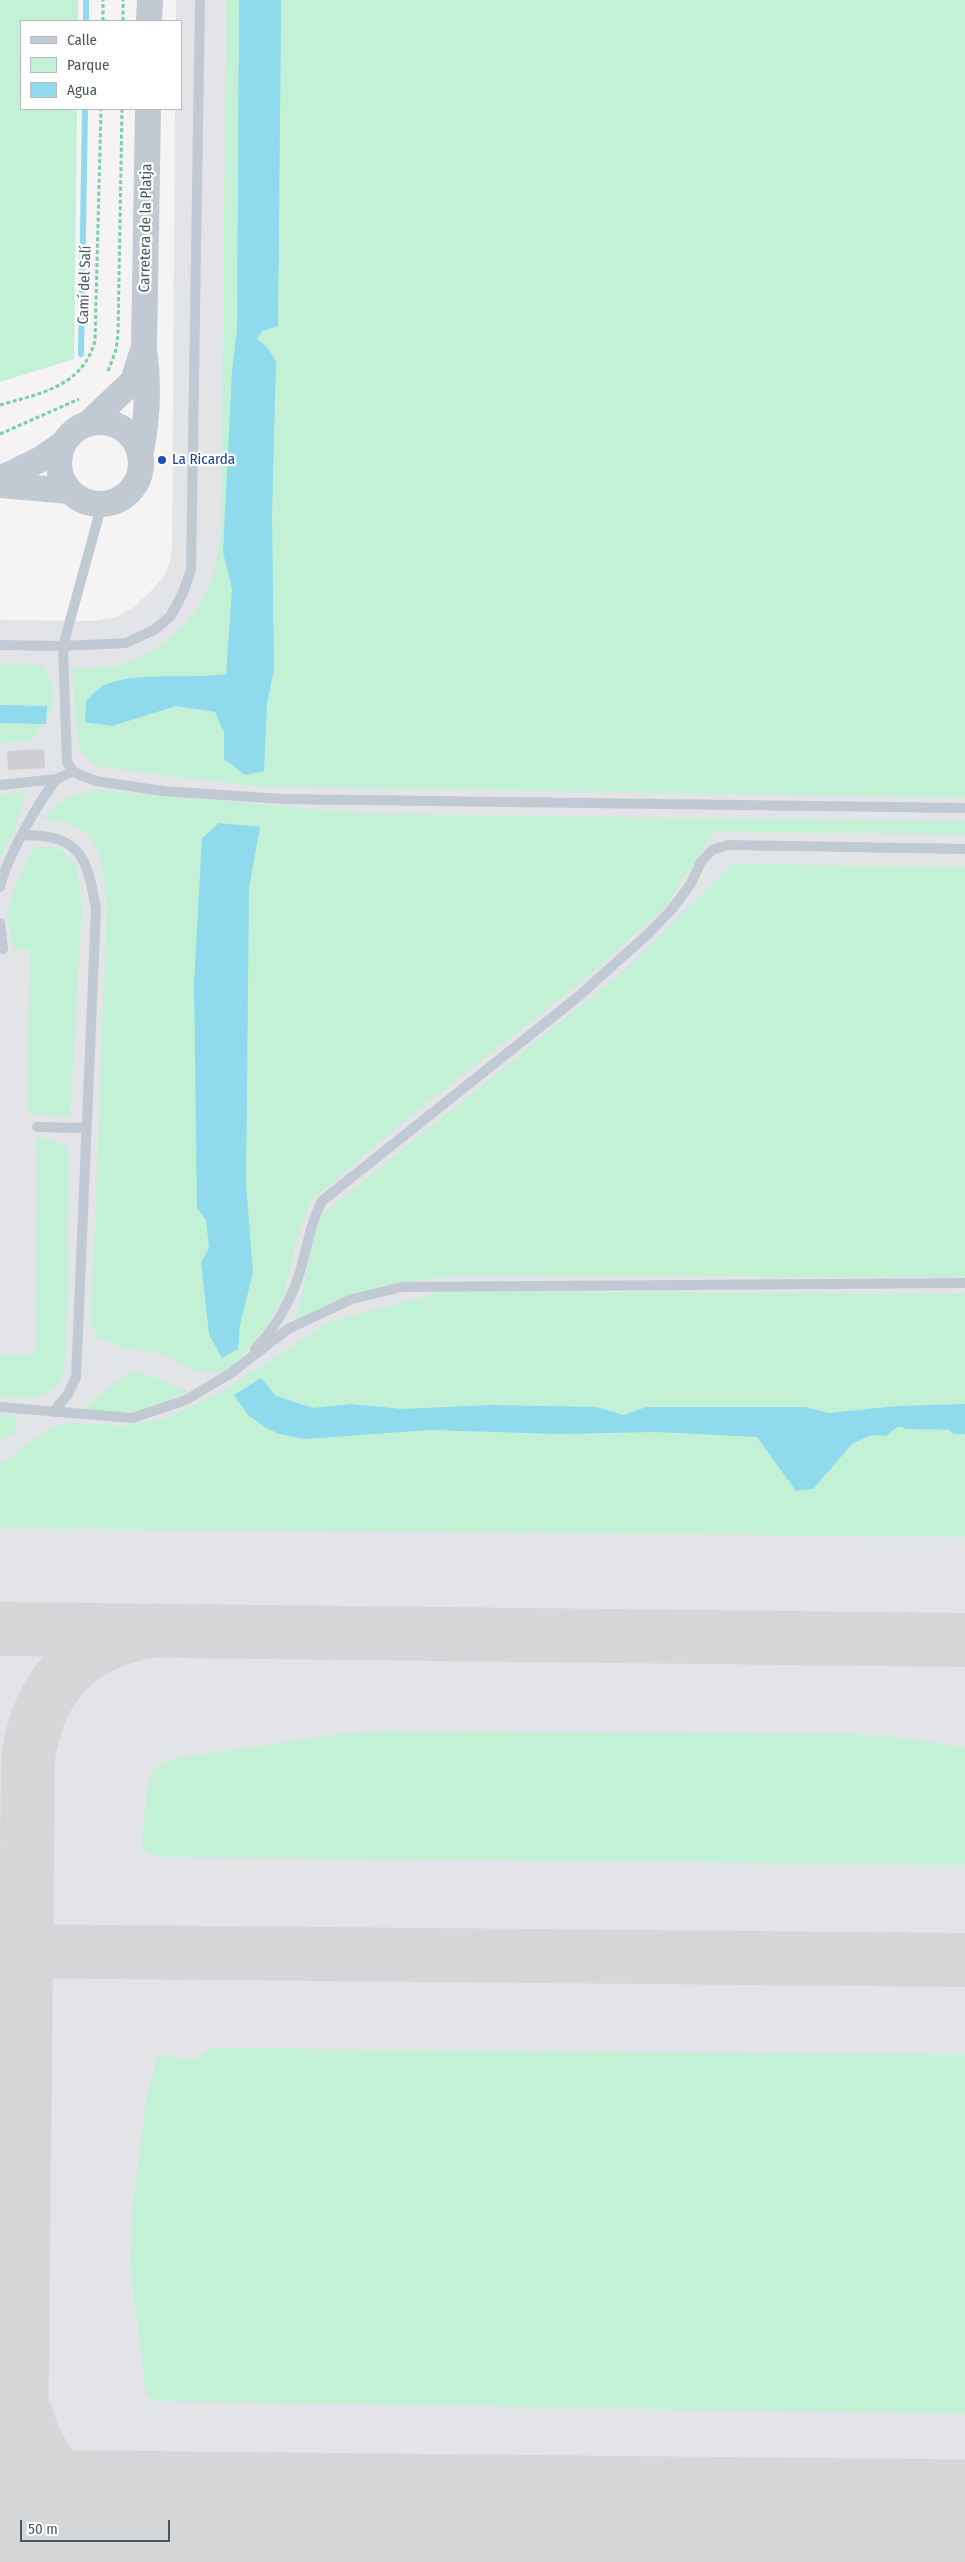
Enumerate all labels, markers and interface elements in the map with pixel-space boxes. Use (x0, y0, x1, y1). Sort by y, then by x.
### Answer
legend (20, 20, 182, 110)
text: Calle (67, 31, 97, 49)
text: Parque (67, 56, 110, 74)
text: Agua (67, 81, 97, 99)
street label: Carretera de la Platja (136, 163, 156, 293)
street label: Camí del Salí (75, 245, 95, 325)
place label: La Ricarda (172, 451, 235, 469)
marker: La Ricarda (156, 454, 168, 466)
scale bar (22, 2510, 172, 2542)
text: 50 m (28, 2520, 58, 2538)

